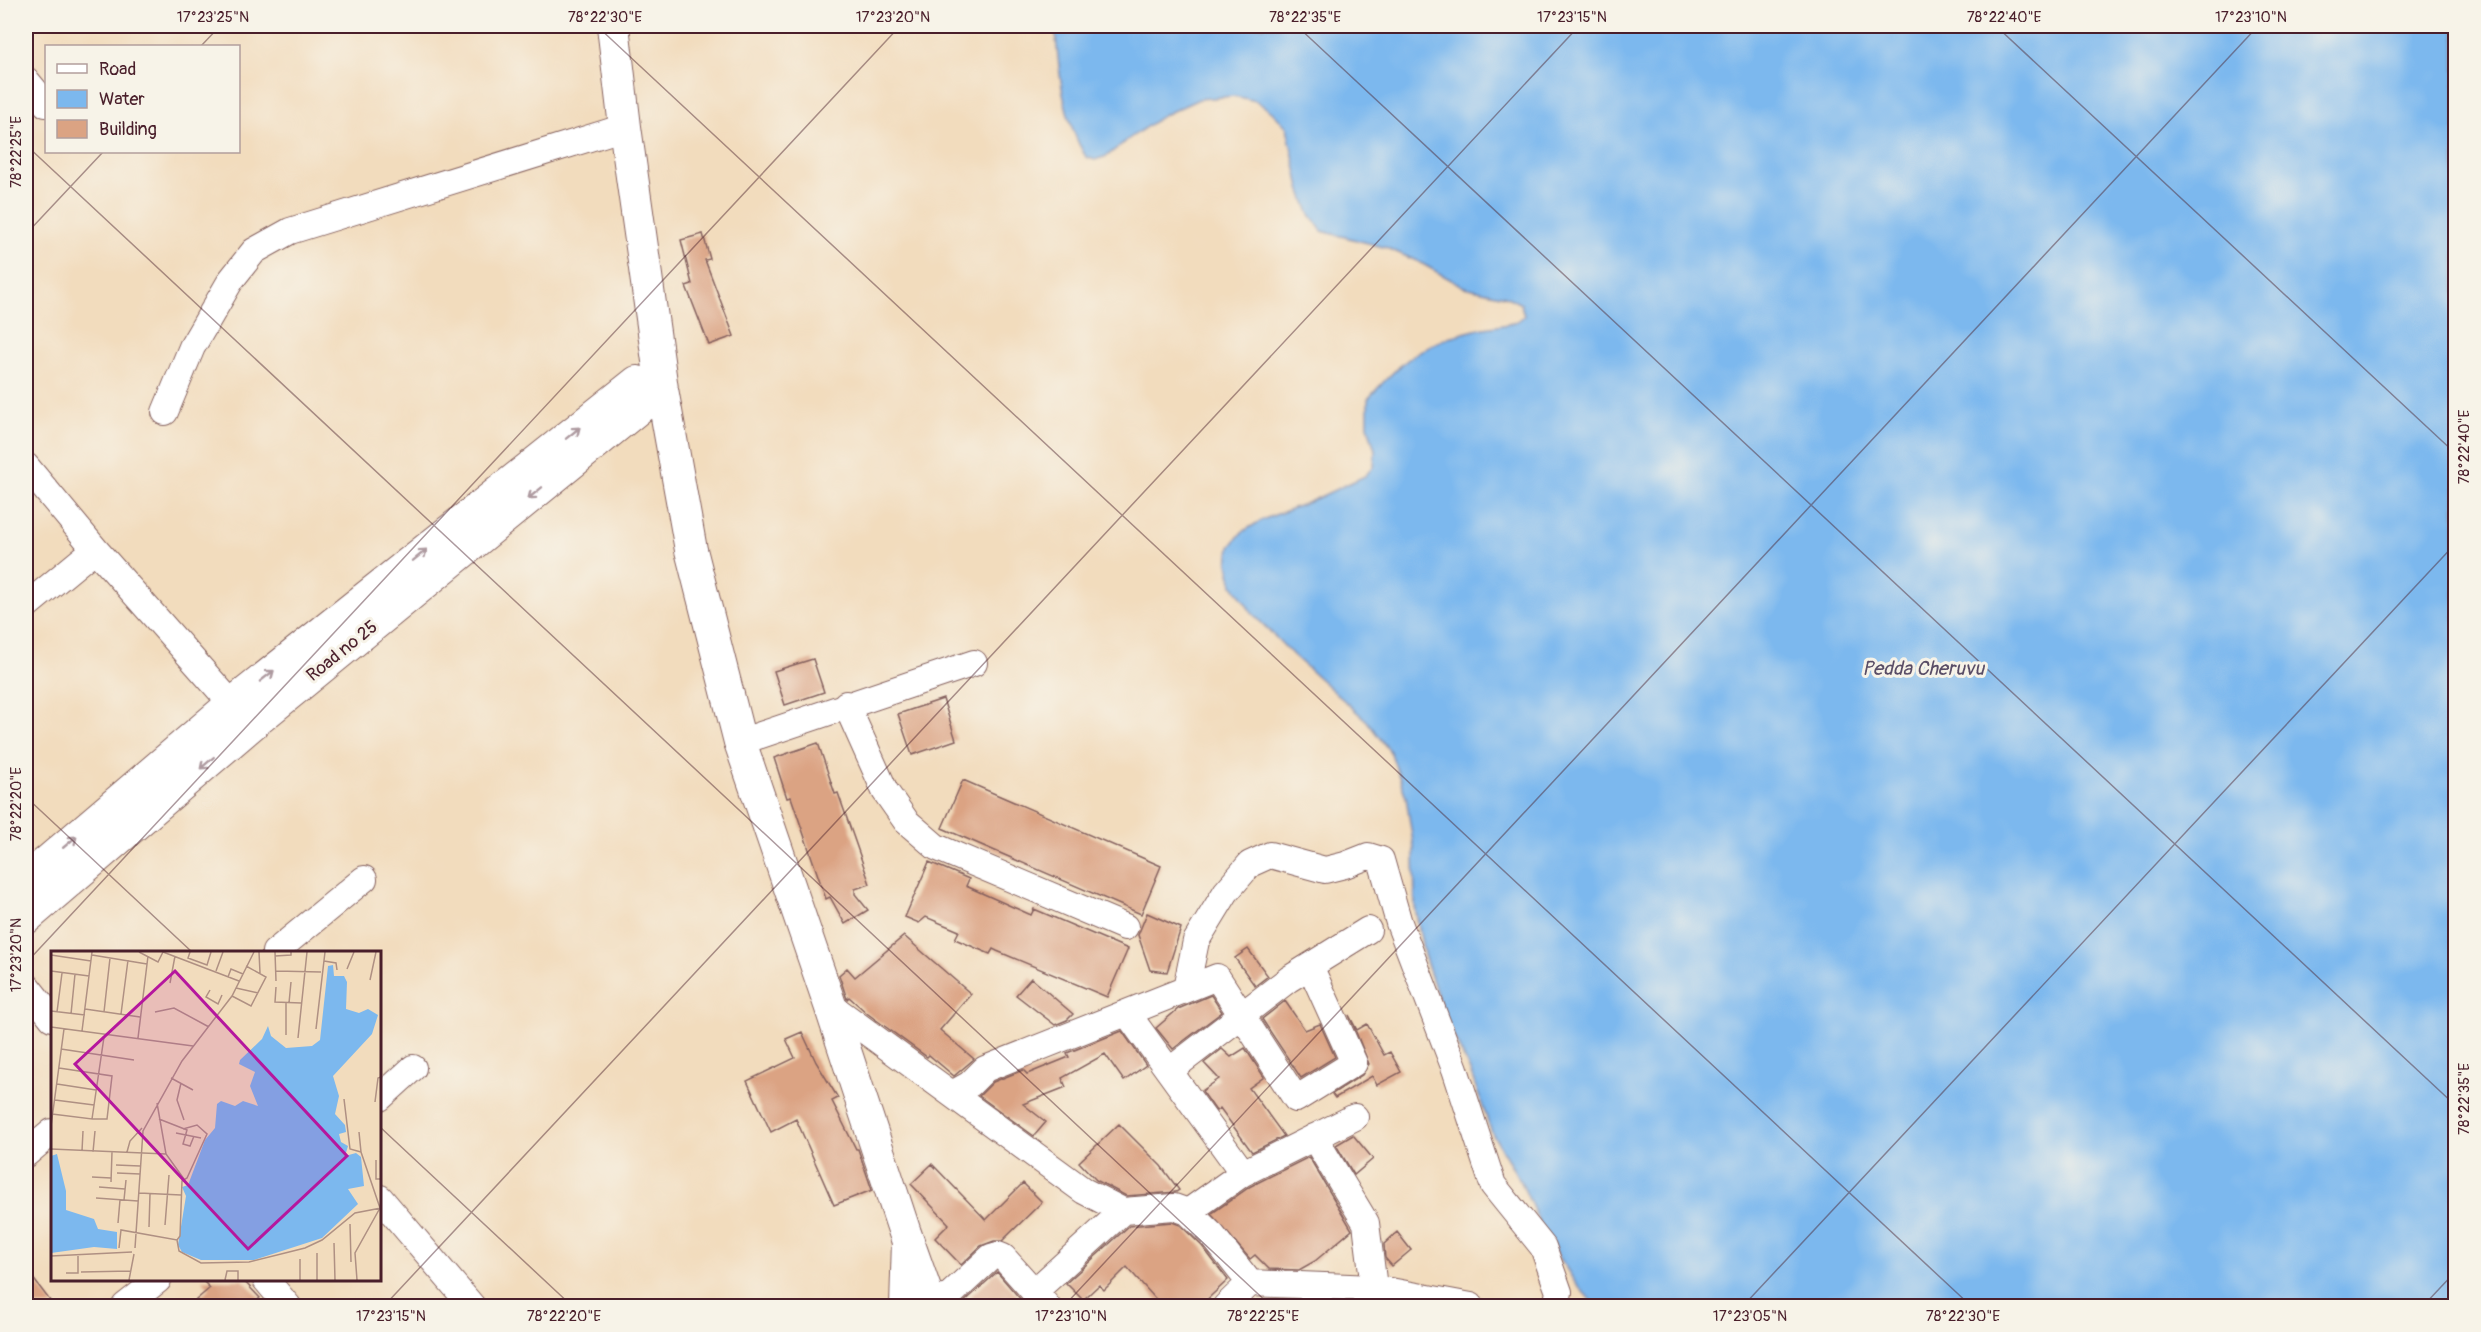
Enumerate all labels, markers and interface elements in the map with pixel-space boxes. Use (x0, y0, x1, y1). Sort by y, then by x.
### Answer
text: 17°23'25"N (177, 8, 249, 27)
text: 78°22'30"E (568, 8, 642, 27)
text: 17°23'20"N (856, 8, 930, 27)
text: 78°22'35"E (1269, 8, 1341, 27)
text: 17°23'15"N (1537, 8, 1607, 27)
text: 78°22'40"E (1967, 8, 2042, 27)
text: 17°23'10"N (2215, 8, 2287, 27)
legend (45, 45, 240, 153)
text: Road (99, 58, 136, 81)
text: Water (99, 88, 145, 111)
text: 78°22'25"E (7, 116, 26, 188)
text: Building (99, 118, 157, 141)
text: 78°22'40"E (2455, 409, 2474, 484)
one-way arrow (564, 427, 580, 440)
one-way arrow (528, 486, 543, 500)
one-way arrow (412, 548, 428, 561)
street label: Road no 25 (302, 615, 382, 687)
water label: Pedda Cheruvu (1862, 656, 1986, 681)
one-way arrow (259, 670, 275, 683)
one-way arrow (200, 756, 215, 770)
text: 78°22'20"E (7, 767, 26, 841)
one-way arrow (62, 835, 77, 849)
text: 17°23'20"N (7, 918, 26, 992)
inset map (51, 951, 381, 1281)
text: 78°22'35"E (2455, 1063, 2474, 1135)
text: 17°23'15"N (356, 1307, 426, 1326)
text: 78°22'20"E (527, 1307, 601, 1326)
text: 17°23'10"N (1035, 1307, 1107, 1326)
text: 78°22'25"E (1227, 1307, 1299, 1326)
text: 17°23'05"N (1713, 1307, 1787, 1326)
text: 78°22'30"E (1926, 1307, 2000, 1326)

